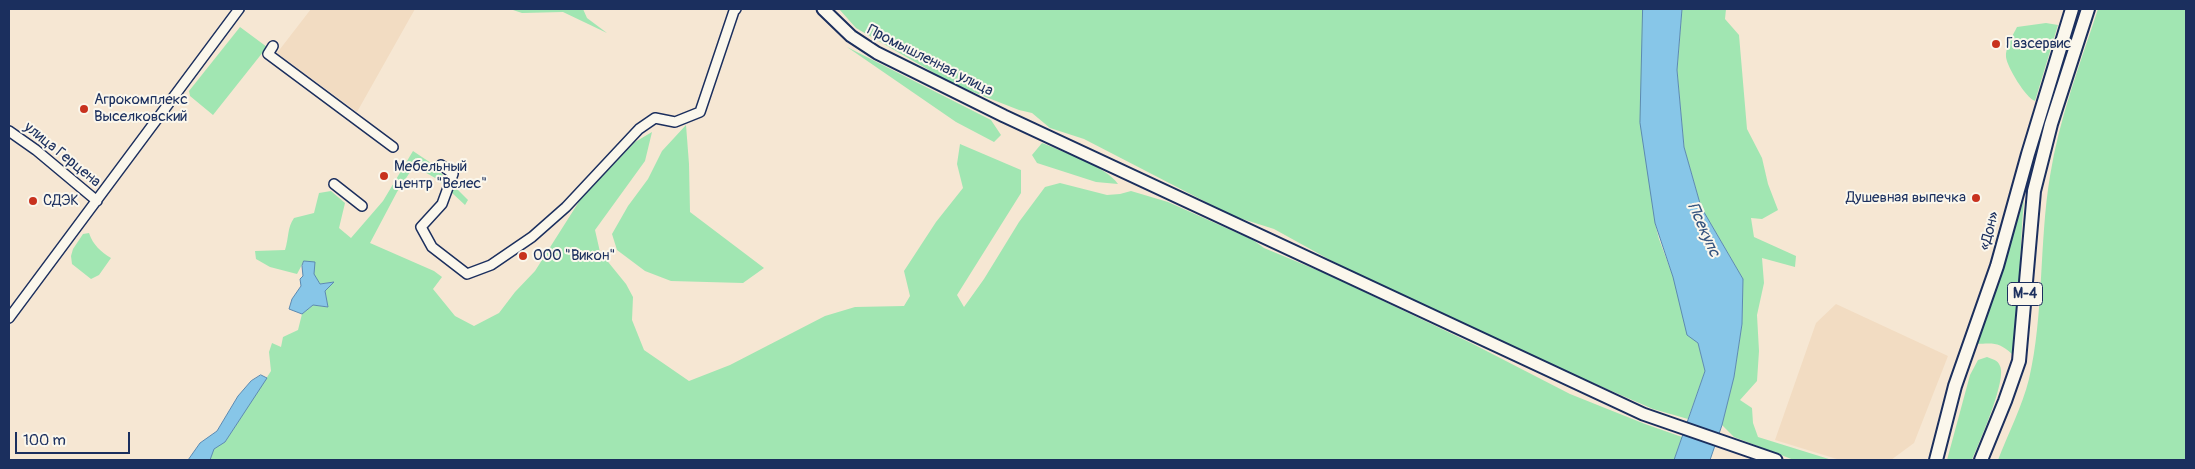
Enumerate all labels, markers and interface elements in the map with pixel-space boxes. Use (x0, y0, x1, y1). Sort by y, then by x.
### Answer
street label: Промышленная улица (864, 21, 996, 101)
place label: Газсервис (2006, 35, 2071, 53)
marker: Газсервис (1990, 38, 2002, 50)
place label: Агрокомплекс Выселковский (94, 91, 188, 126)
marker: Агрокомплекс Выселковский (78, 103, 90, 115)
street label: улица Герцена (20, 119, 104, 191)
place label: Мебельный центр "Велес" (394, 158, 487, 193)
marker: Мебельный центр "Велес" (378, 170, 390, 182)
place label: Душевная выпечка (1846, 189, 1966, 207)
place label: СДЭК (43, 192, 79, 210)
marker: Душевная выпечка (1970, 192, 1982, 204)
marker: СДЭК (27, 195, 39, 207)
water label: Псекупс (1683, 200, 1723, 260)
street label: «Дон» (1976, 210, 2004, 252)
place label: ООО "Викон" (533, 247, 615, 265)
marker: ООО "Викон" (517, 250, 529, 262)
road number: М-4 (2008, 282, 2042, 306)
scale bar (18, 422, 132, 454)
text: 100 m (23, 431, 66, 450)

